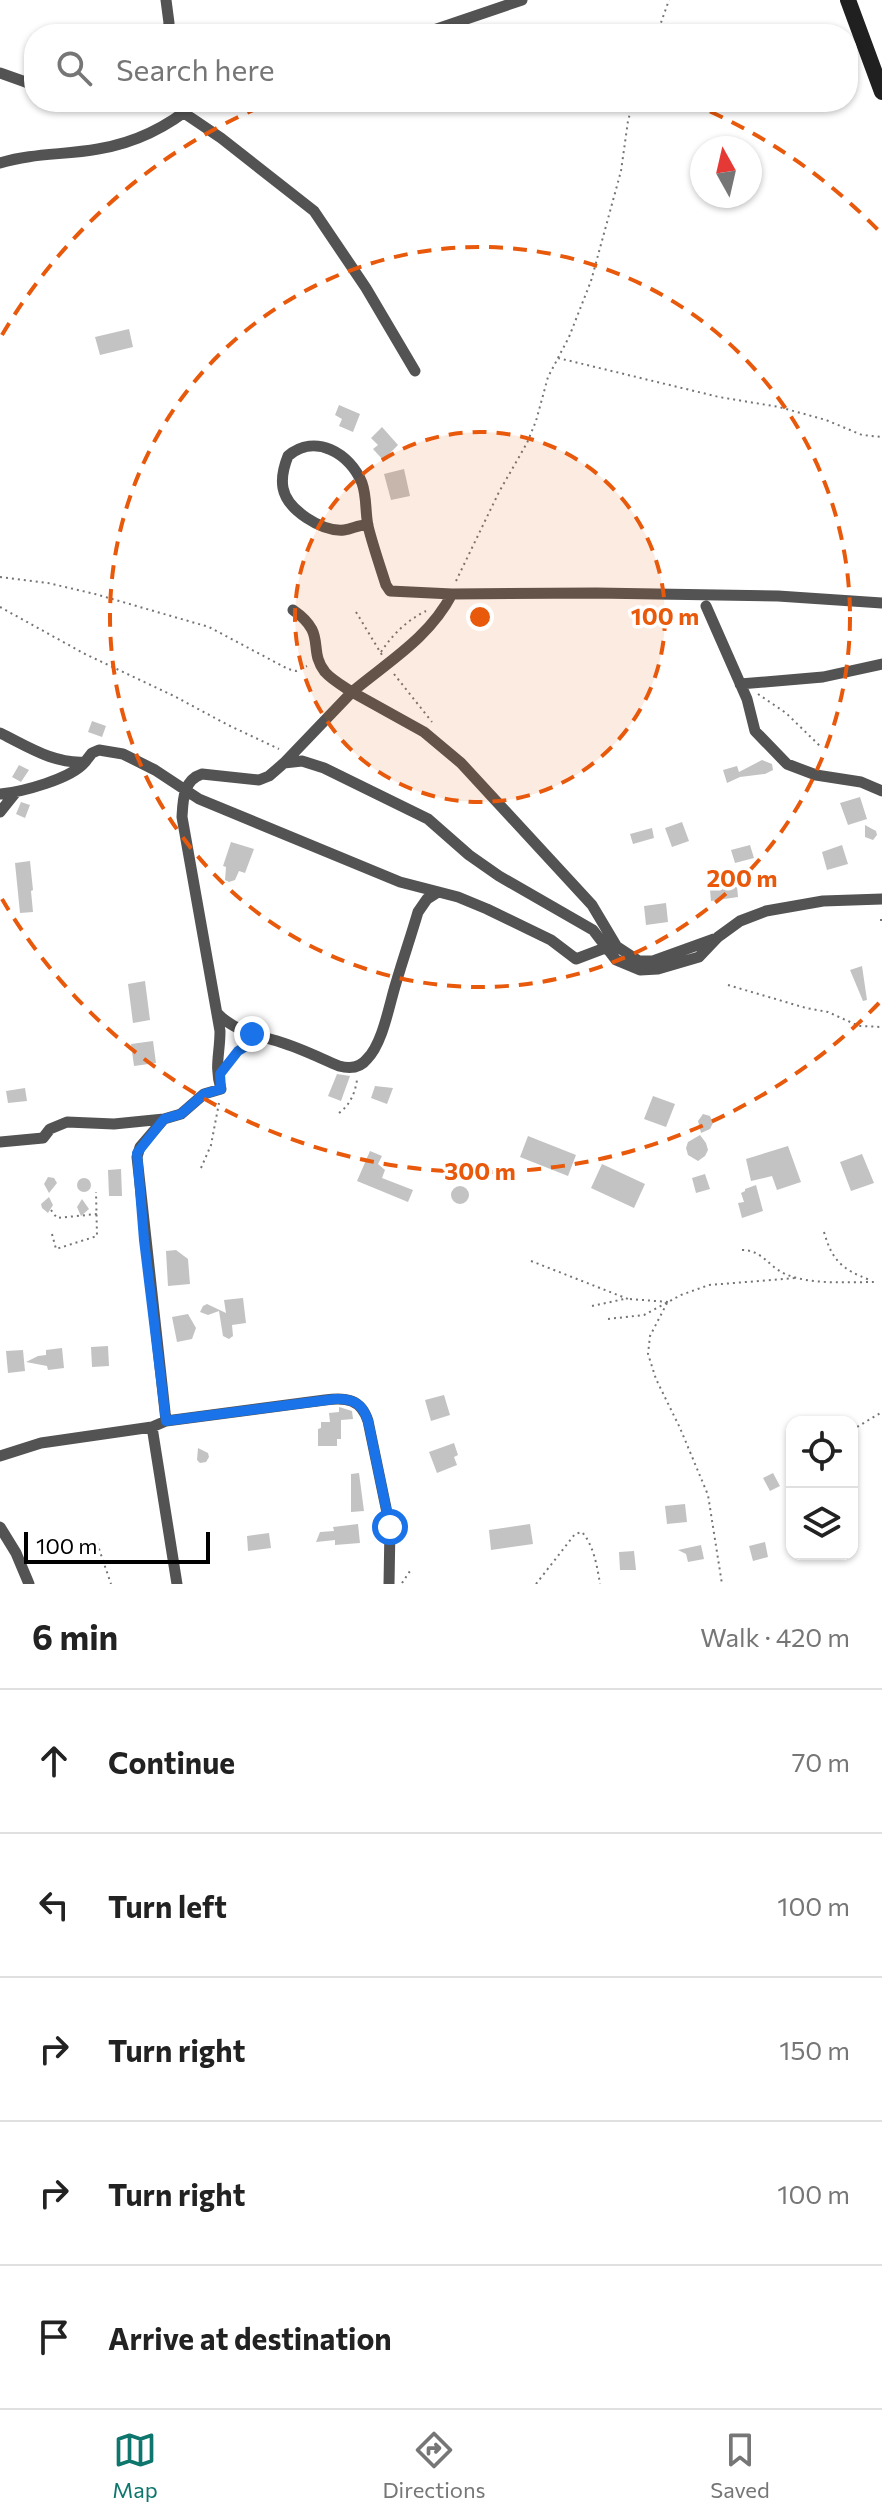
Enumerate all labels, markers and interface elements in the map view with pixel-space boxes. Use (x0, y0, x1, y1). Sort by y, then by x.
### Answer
search box (24, 24, 858, 112)
icon: search (52, 46, 96, 90)
text: Search here (116, 50, 275, 87)
north arrow (690, 136, 762, 208)
text: 100 m (631, 601, 699, 630)
centre of rings (466, 603, 494, 631)
text: 200 m (707, 863, 777, 892)
route end (234, 1016, 270, 1052)
text: 300 m (444, 1156, 516, 1185)
map controls (786, 1416, 858, 1560)
button: locate (786, 1416, 858, 1488)
button: layers (786, 1488, 858, 1560)
route start (372, 1509, 408, 1545)
scale bar (24, 1528, 210, 1564)
text: 100 m (36, 1532, 98, 1559)
text: 6 min (32, 1615, 118, 1657)
text: Walk · 420 m (700, 1621, 850, 1652)
icon: ahead (32, 1739, 76, 1783)
text: Continue (108, 1743, 235, 1780)
text: 70 m (792, 1746, 850, 1777)
icon: left (32, 1883, 76, 1927)
text: Turn left (108, 1887, 227, 1924)
text: 100 m (777, 1890, 850, 1921)
icon: right (32, 2027, 76, 2071)
text: Turn right (108, 2031, 245, 2068)
text: 150 m (779, 2034, 850, 2065)
icon: right (32, 2171, 76, 2215)
text: Turn right (108, 2175, 245, 2212)
text: 100 m (777, 2178, 850, 2209)
icon: arrive (32, 2315, 76, 2359)
text: Arrive at destination (108, 2319, 392, 2356)
tab: Map (112, 2428, 158, 2503)
tab: Directions (382, 2428, 486, 2503)
tab: Saved (710, 2428, 770, 2503)

